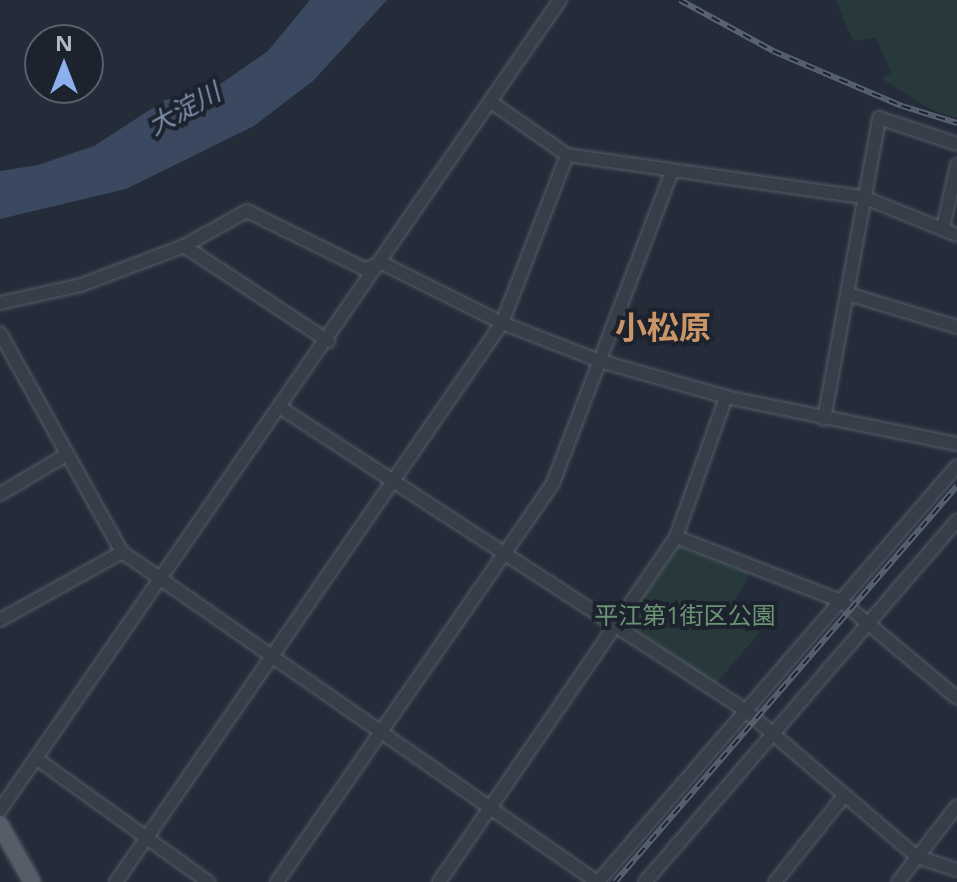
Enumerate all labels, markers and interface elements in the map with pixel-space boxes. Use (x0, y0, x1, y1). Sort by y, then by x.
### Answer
north arrow (24, 24, 104, 104)
text: N (55, 27, 73, 57)
water label: 大淀川 (142, 76, 226, 142)
district label: 小松原 (615, 308, 711, 346)
park label: 平江第1街区公園 (594, 601, 776, 629)

